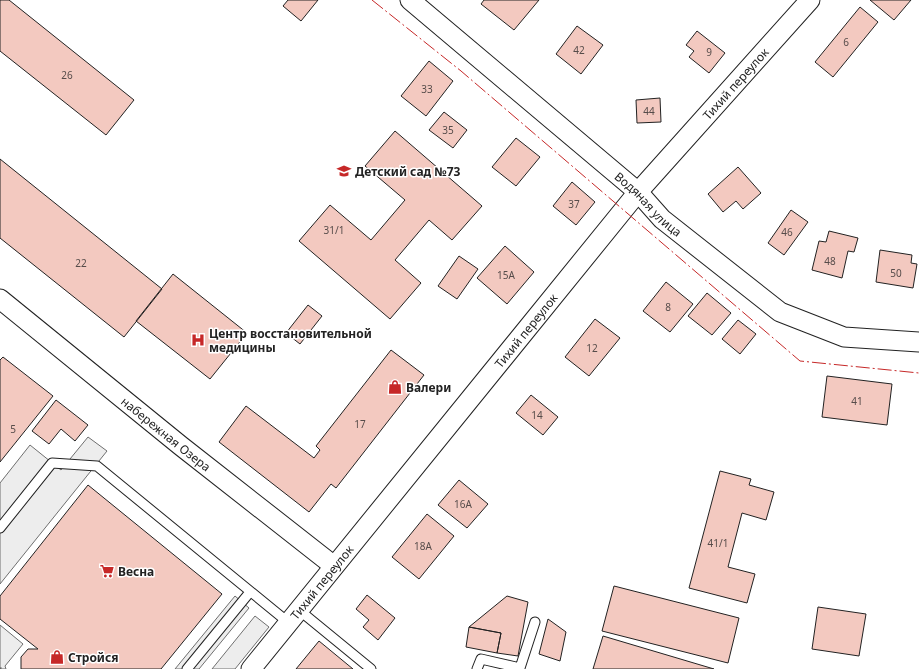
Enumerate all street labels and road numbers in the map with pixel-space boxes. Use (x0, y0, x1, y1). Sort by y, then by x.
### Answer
street label: Тихий переулок (698, 43, 773, 123)
street label: Водяная улица (611, 168, 686, 240)
street label: Тихий переулок (490, 289, 562, 371)
street label: набережная Озера (118, 393, 215, 475)
street label: Тихий переулок (286, 541, 357, 623)

